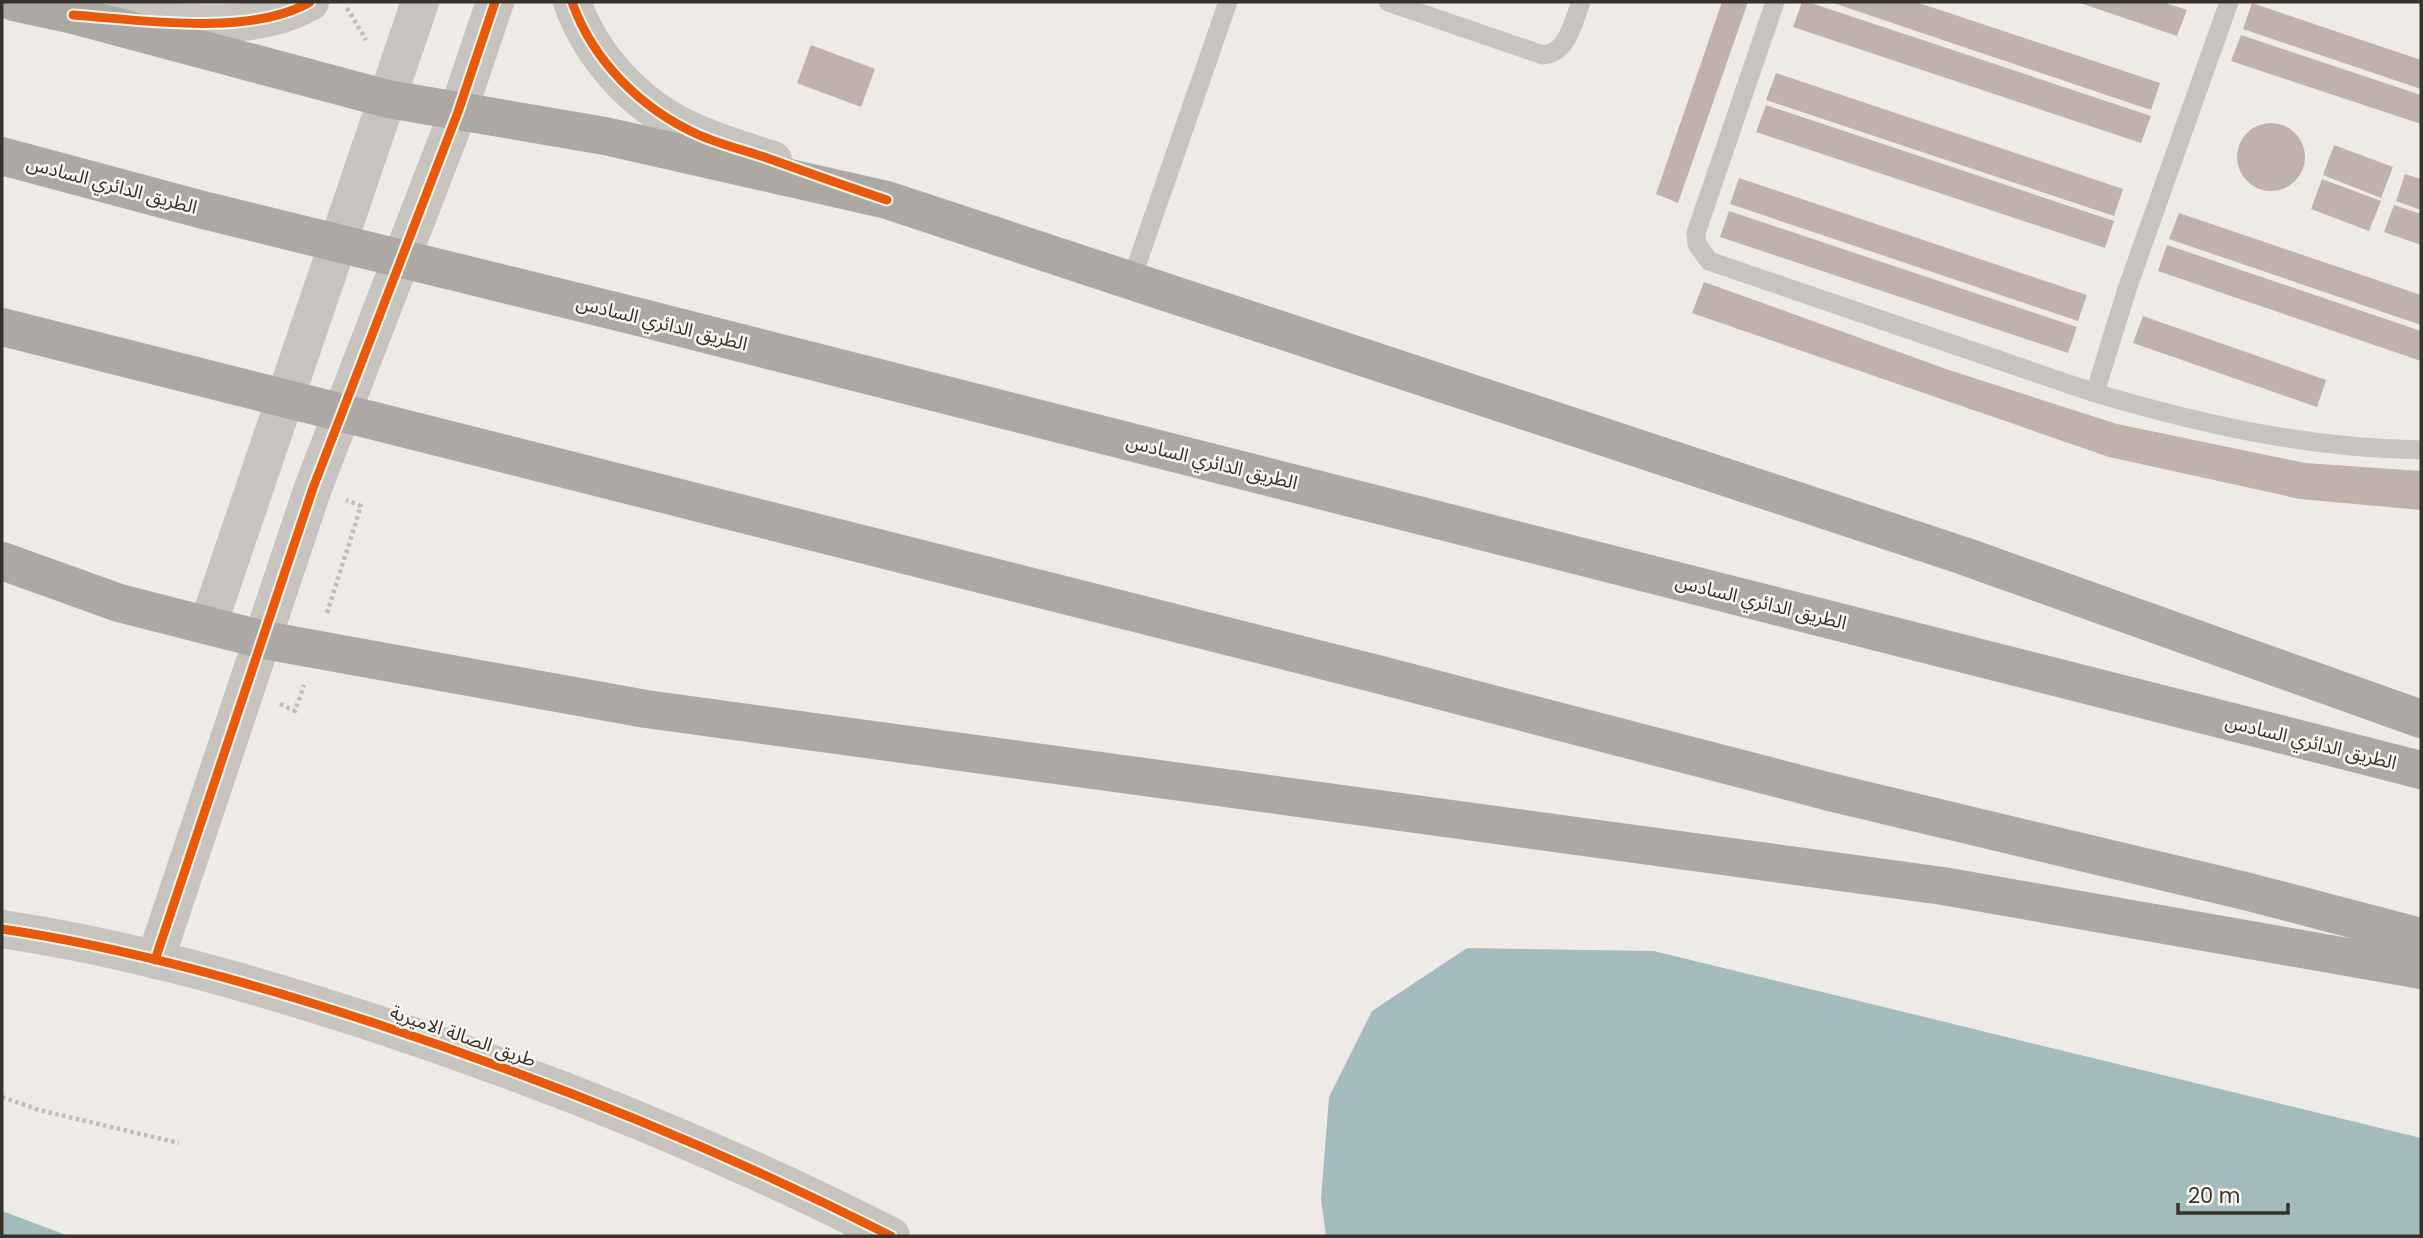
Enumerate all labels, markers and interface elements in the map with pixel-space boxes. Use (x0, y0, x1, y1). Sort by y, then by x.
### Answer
street label: الطريق الدائري السادس (23, 149, 200, 222)
street label: الطريق الدائري السادس (573, 289, 750, 359)
street label: الطريق الدائري السادس (1123, 428, 1300, 498)
street label: الطريق الدائري السادس (1672, 568, 1849, 638)
street label: الطريق الدائري السادس (2222, 708, 2399, 778)
street label: طريق الصالة الاميرية (386, 998, 540, 1074)
scale bar (2178, 1172, 2288, 1216)
text: 20 m (2188, 1181, 2241, 1210)

